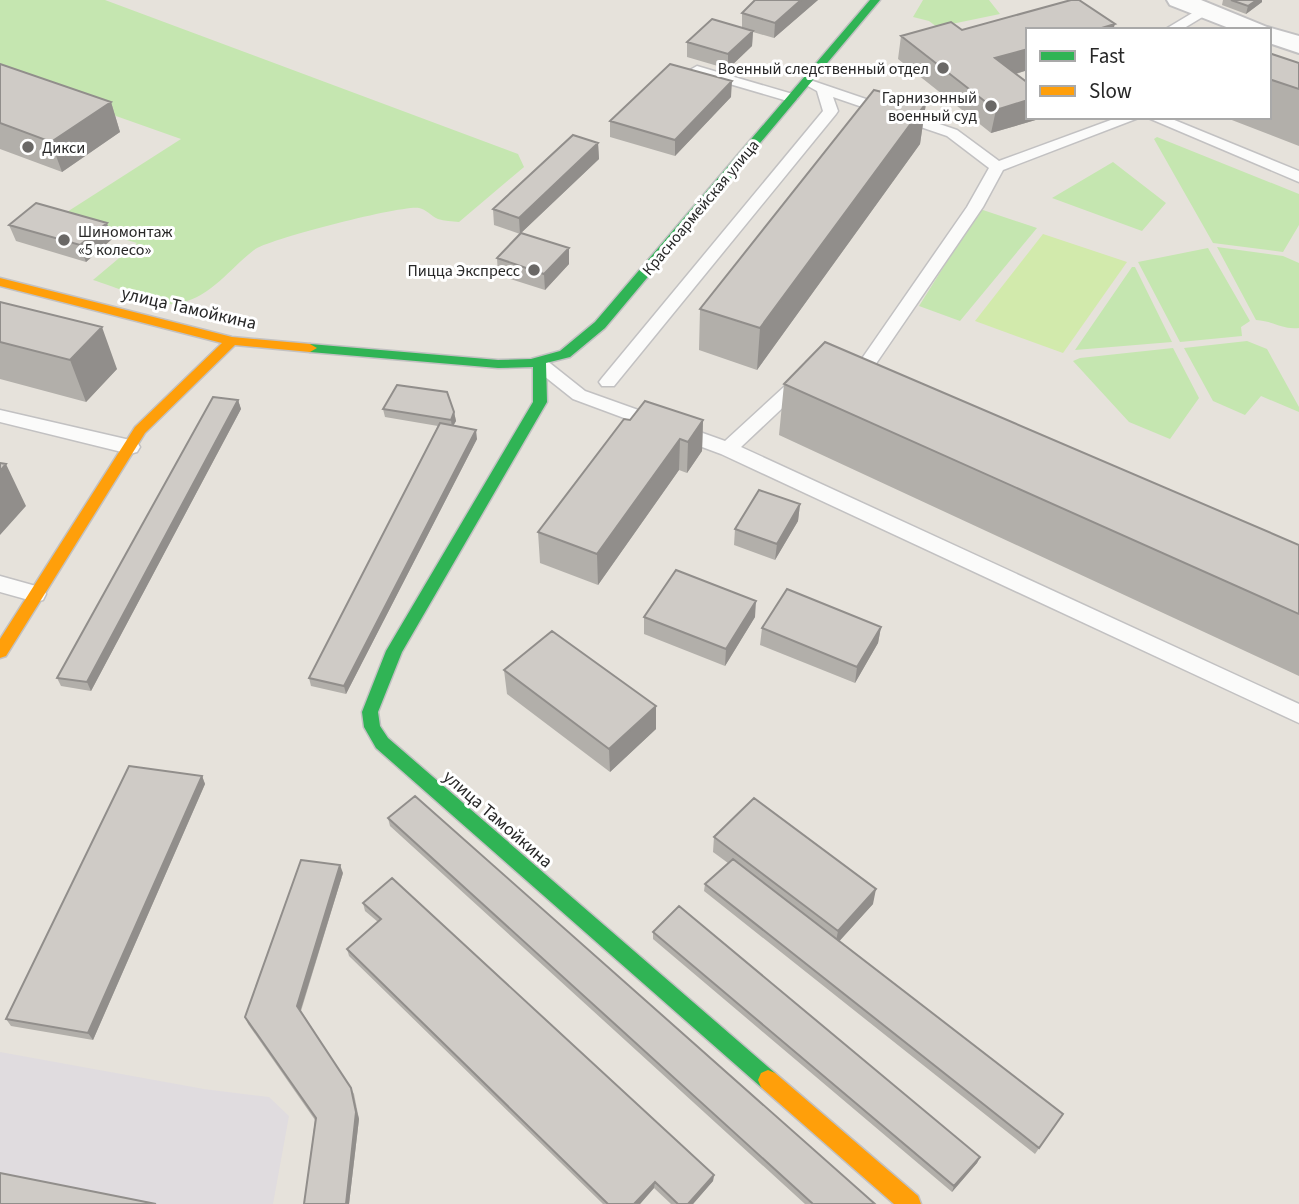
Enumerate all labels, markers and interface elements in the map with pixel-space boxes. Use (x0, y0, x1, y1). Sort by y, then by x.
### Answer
legend (1026, 28, 1271, 119)
text: Fast (1089, 41, 1125, 71)
place label: Военный следственный отдел (718, 58, 929, 80)
marker: Военный следственный отдел (935, 60, 951, 76)
text: Slow (1089, 76, 1132, 106)
place label: Гарнизонный военный суд (882, 87, 977, 127)
marker: Гарнизонный военный суд (983, 98, 999, 114)
street label: Красноармейская улица (637, 135, 764, 280)
place label: Дикси (42, 137, 85, 159)
marker: Дикси (20, 139, 36, 155)
place label: Шиномонтаж «5 колесо» (78, 221, 173, 261)
marker: Шиномонтаж «5 колесо» (56, 232, 72, 248)
place label: Пицца Экспресс (407, 260, 520, 282)
marker: Пицца Экспресс (526, 262, 542, 278)
street label: улица Тамойкина (119, 281, 259, 336)
street label: улица Тамойкина (437, 765, 558, 874)

